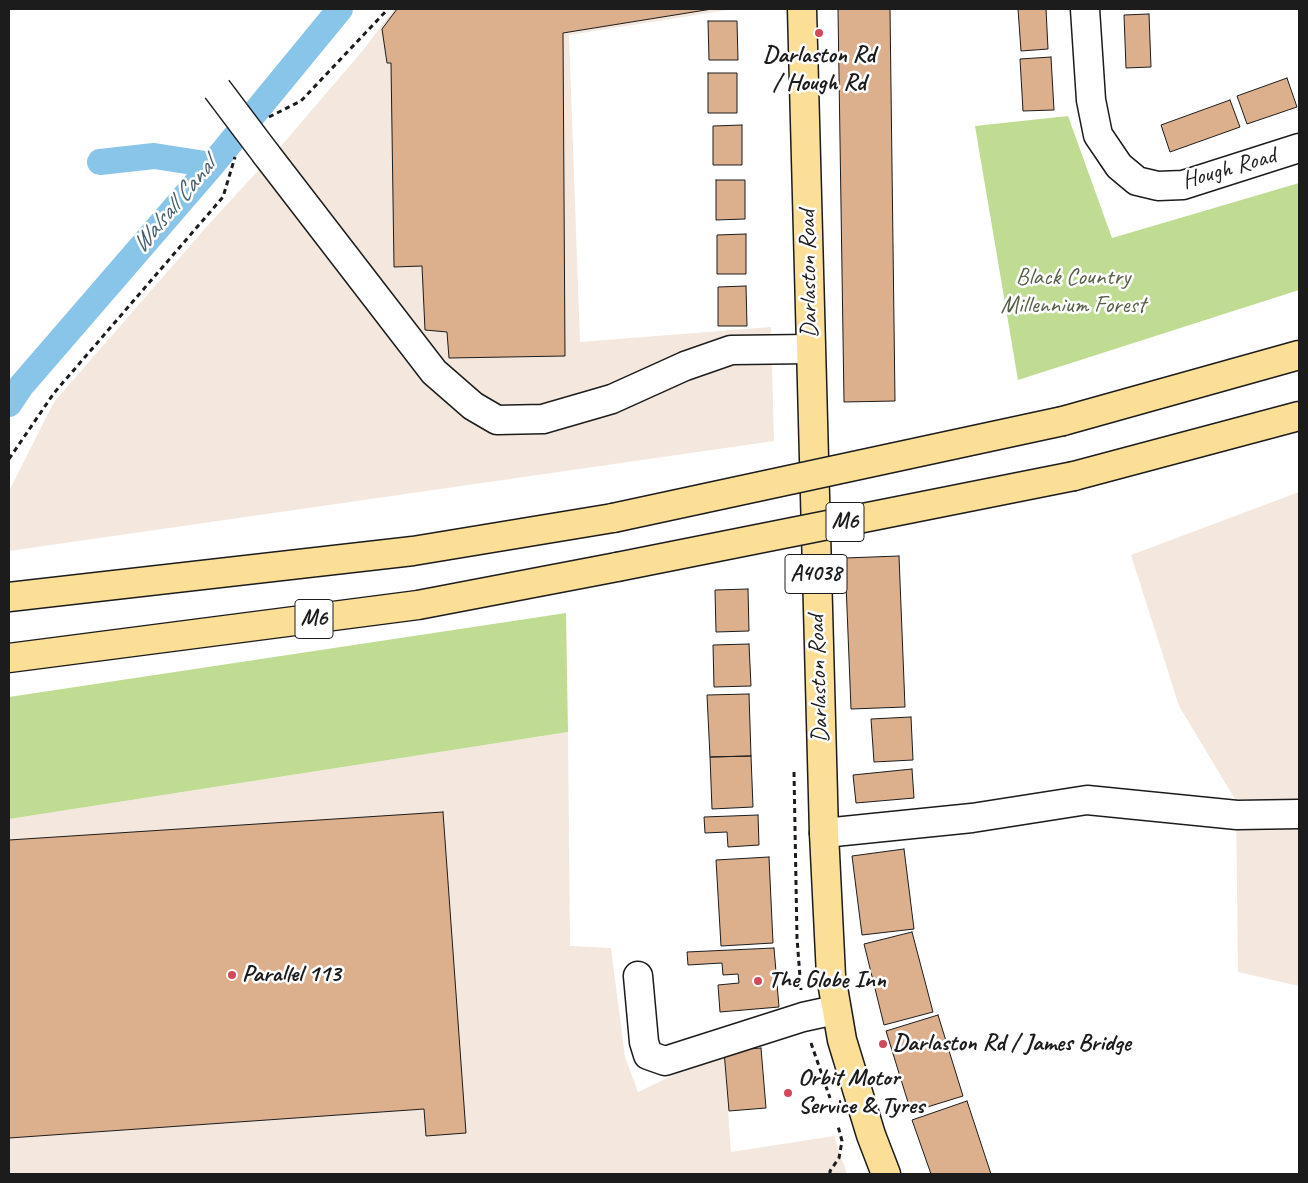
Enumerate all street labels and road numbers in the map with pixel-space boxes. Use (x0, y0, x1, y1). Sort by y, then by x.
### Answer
street label: Hough Road (1179, 142, 1279, 196)
street label: Darlaston Road (793, 210, 825, 338)
road number: M6 (826, 502, 864, 542)
road number: A4038 (785, 554, 847, 594)
road number: M6 (295, 600, 333, 638)
street label: Darlaston Road (802, 615, 836, 743)

